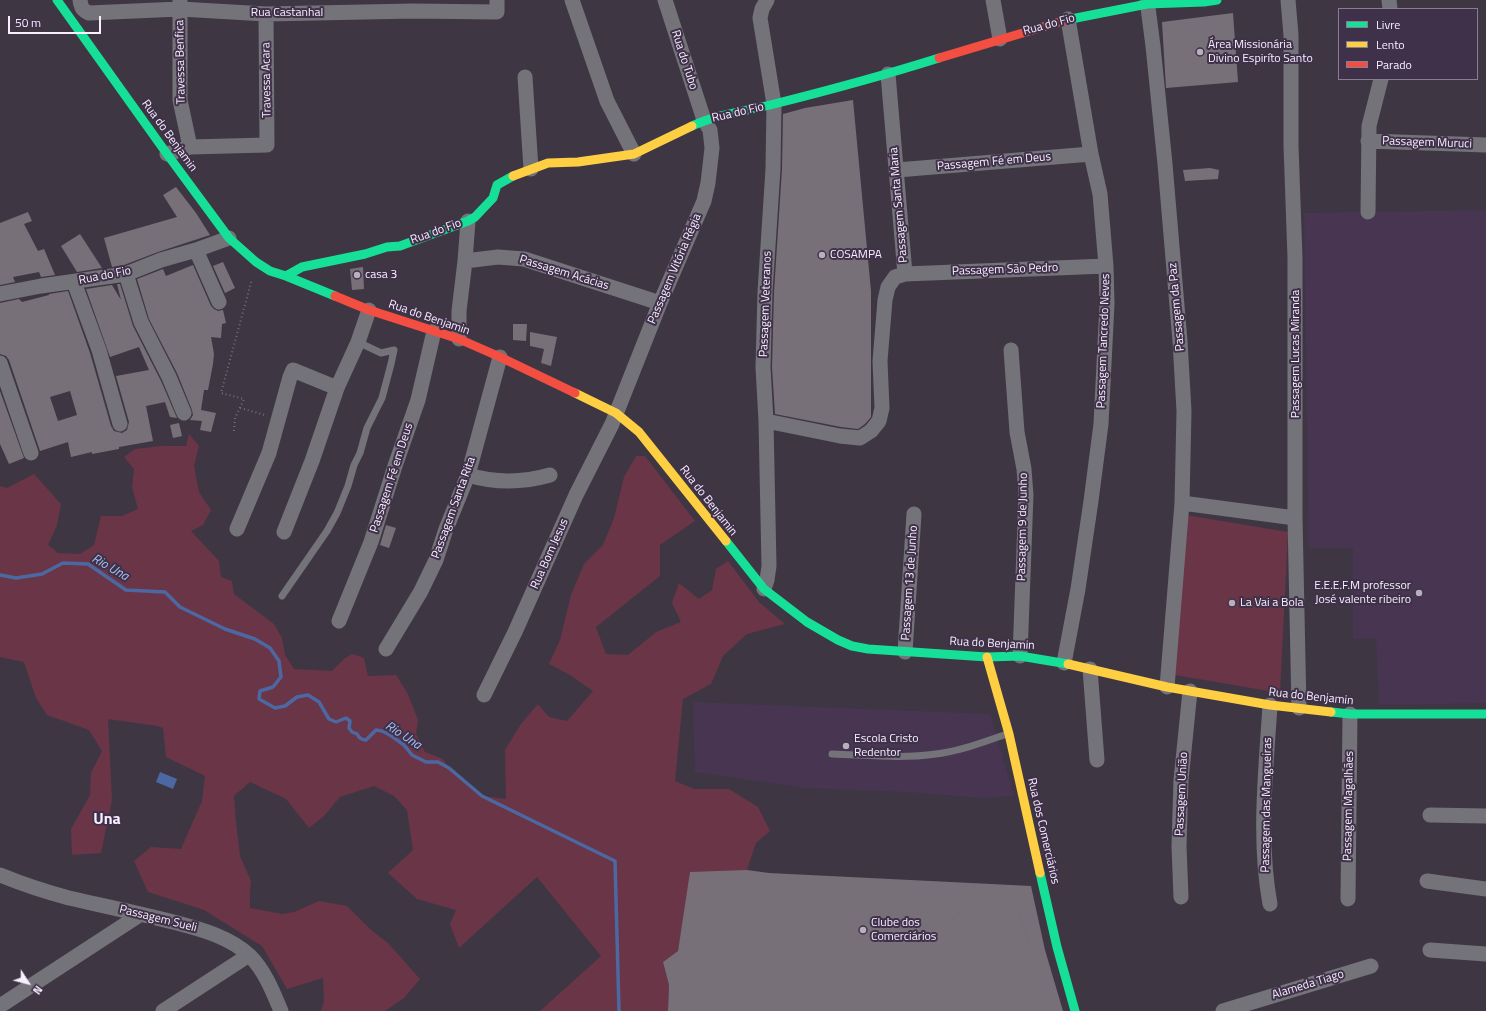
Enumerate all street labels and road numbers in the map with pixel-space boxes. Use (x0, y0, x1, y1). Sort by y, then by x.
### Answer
street label: Rua Castanhal (251, 6, 323, 20)
street label: Rua do Fio (1022, 11, 1076, 39)
street label: Travessa Benfica (173, 20, 189, 104)
street label: Rua do Tubo (668, 28, 700, 92)
street label: Travessa Acara (259, 42, 275, 118)
street label: Rua do Benjamin (138, 97, 200, 175)
street label: Rua do Fio (711, 100, 765, 126)
street label: Passagem Muruci (1382, 134, 1472, 152)
street label: Passagem Santa Maria (887, 147, 911, 263)
street label: Passagem Fé em Deus (936, 150, 1052, 174)
street label: Passagem Vitória Régia (645, 211, 705, 327)
street label: Rua do Fio (409, 216, 463, 248)
street label: Passagem Veteranos (757, 251, 775, 357)
street label: Passagem Acácias (517, 253, 611, 293)
street label: Passagem São Pedro (952, 261, 1058, 279)
street label: Passagem da Paz (1166, 262, 1188, 352)
street label: Rua do Fio (78, 264, 132, 288)
street label: Passagem Tancredo Neves (1094, 273, 1114, 409)
street label: Passagem Lucas Miranda (1289, 290, 1303, 418)
street label: Rua do Benjamin (386, 297, 472, 339)
street label: Passagem Fé em Deus (367, 421, 417, 535)
street label: Passagem Santa Rita (429, 455, 479, 561)
street label: Rua do Benjamin (676, 463, 740, 539)
street label: Passagem 9 de Junho (1015, 473, 1031, 581)
street label: Rua Bom Jesus (528, 516, 572, 592)
street label: Passagem 13 de Junho (899, 525, 921, 641)
street label: Rua do Benjamin (949, 635, 1035, 653)
street label: Rua do Benjamin (1268, 685, 1354, 709)
street label: Passagem das Mangueiras (1259, 737, 1275, 873)
street label: Passagem Magalhães (1341, 751, 1357, 861)
street label: Passagem União (1173, 752, 1191, 836)
street label: Rua dos Comerciários (1024, 776, 1062, 886)
street label: Passagem Sueli (118, 902, 198, 936)
street label: Alameda Tiago (1270, 967, 1346, 1003)

